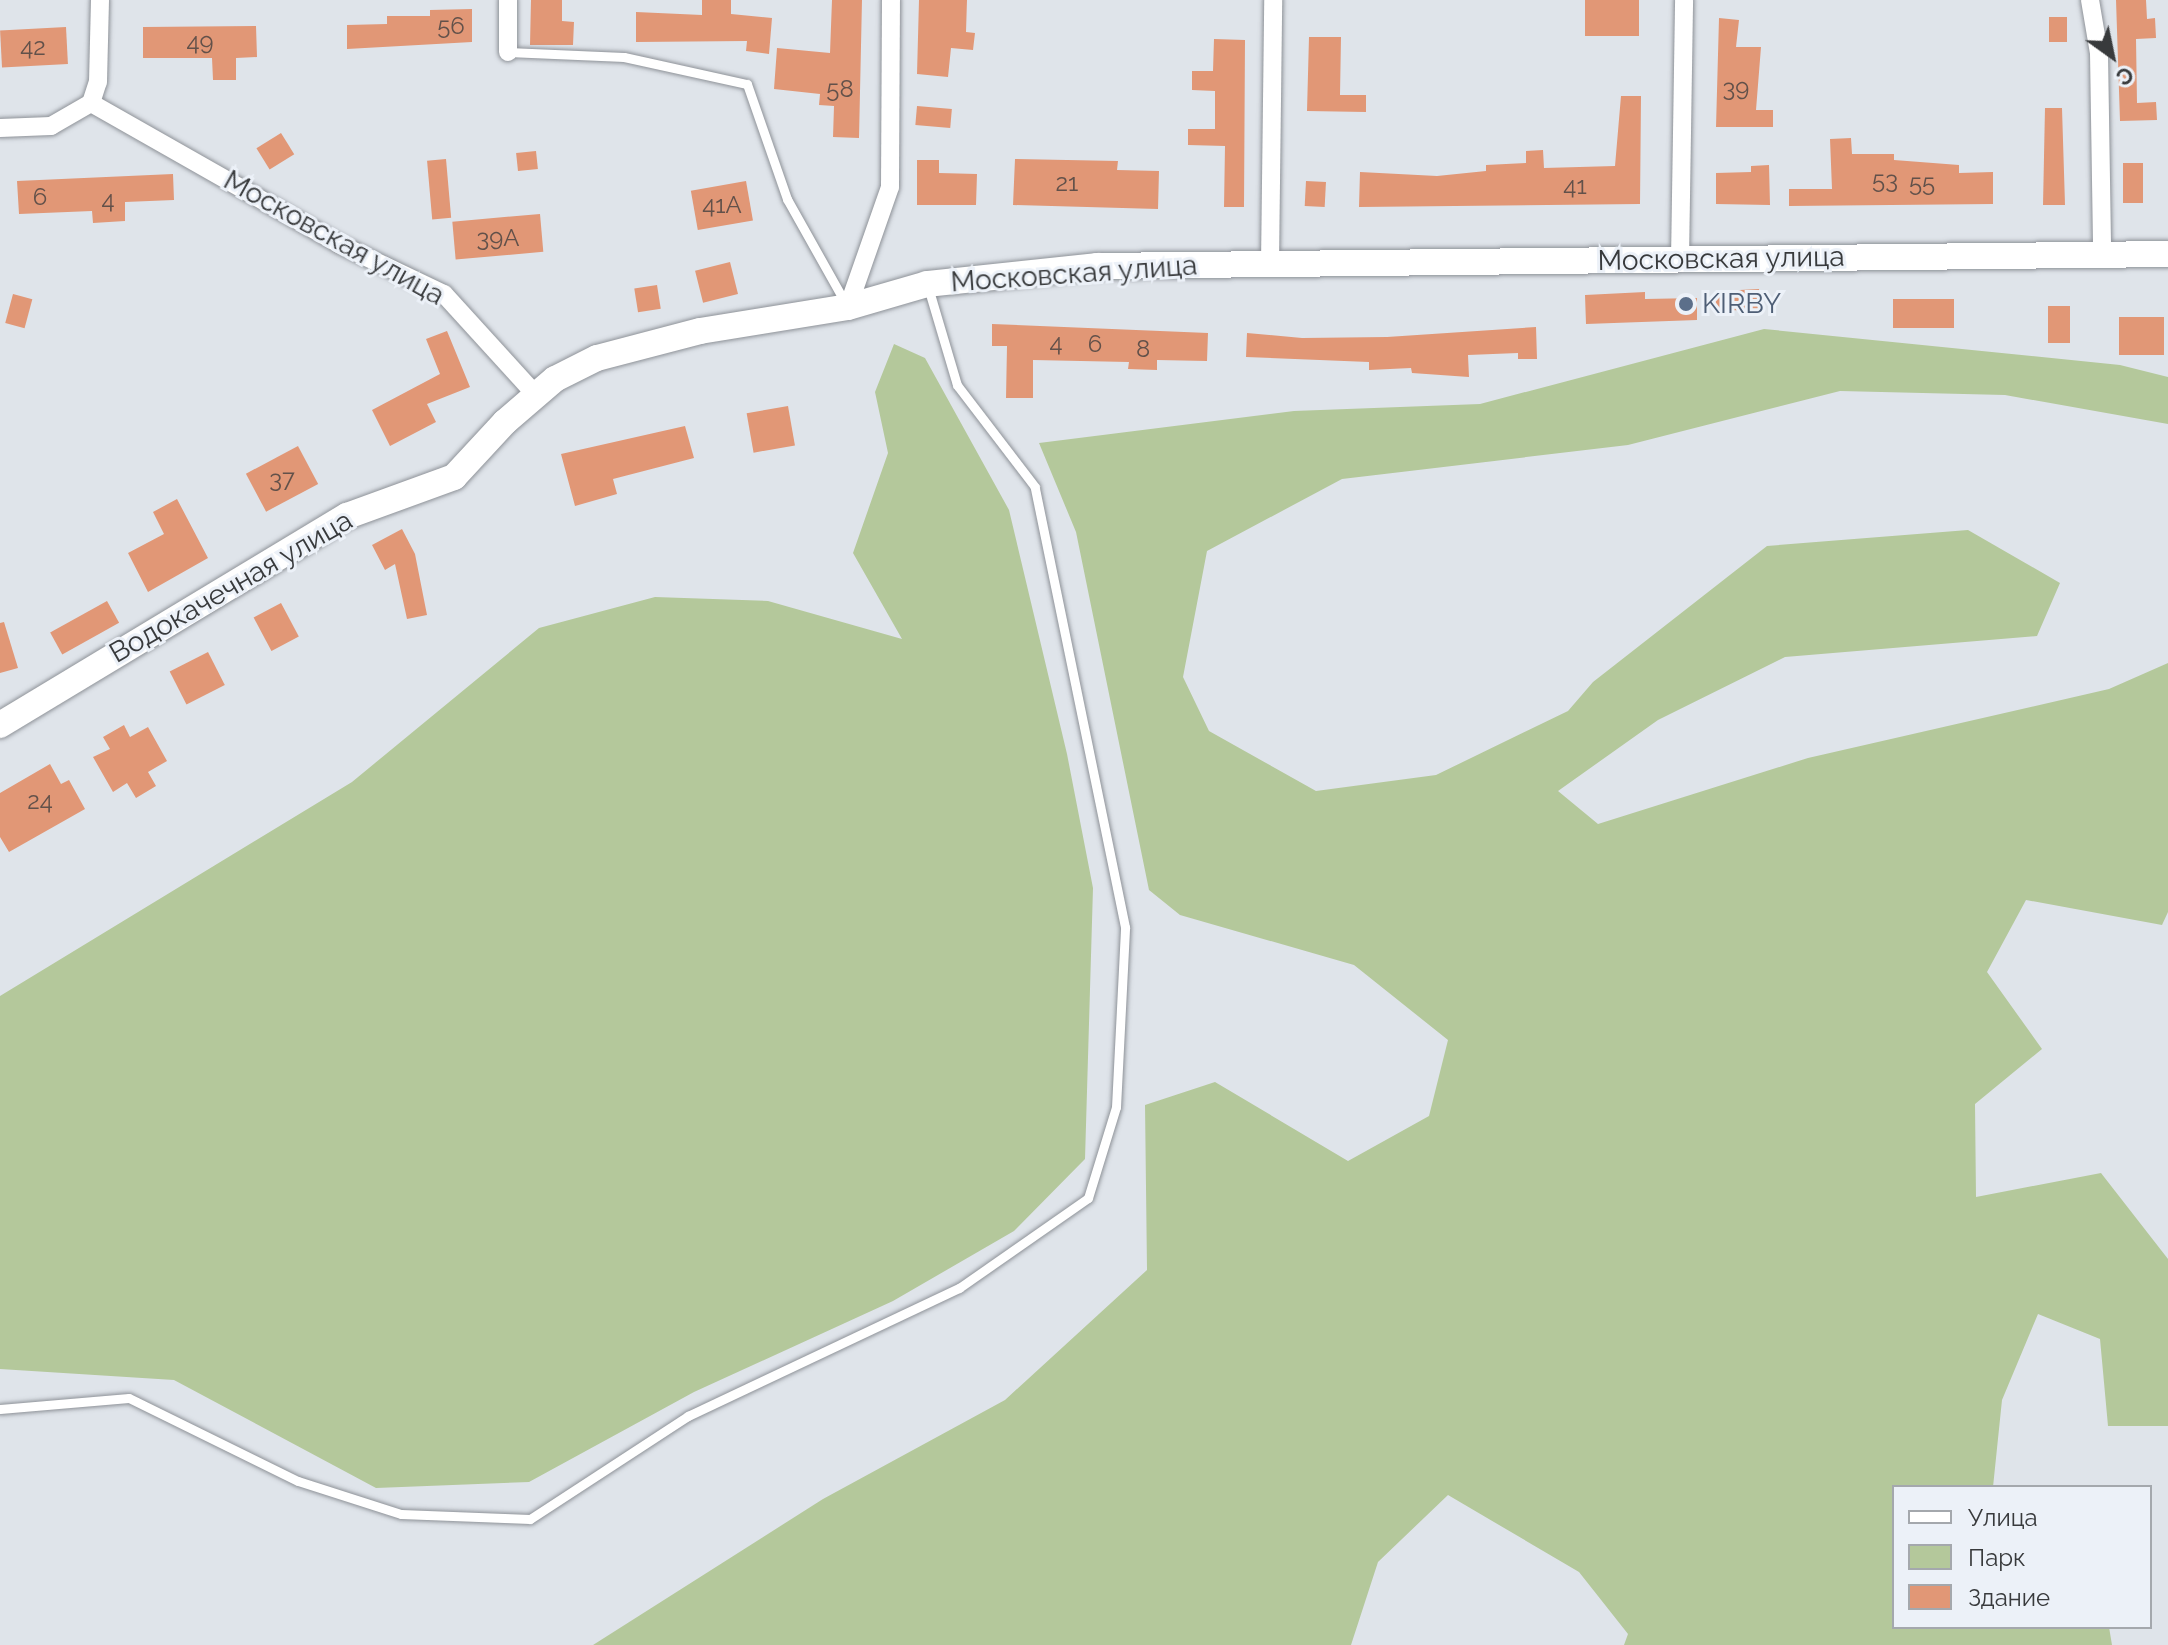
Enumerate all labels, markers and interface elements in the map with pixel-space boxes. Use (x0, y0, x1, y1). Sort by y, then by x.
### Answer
house number: 56 (437, 12, 465, 40)
north arrow (2072, 16, 2152, 96)
house number: 49 (186, 28, 214, 56)
house number: 42 (20, 33, 46, 61)
text: С (2112, 61, 2138, 91)
house number: 39 (1723, 74, 1749, 102)
house number: 58 (826, 75, 854, 103)
street label: Московская улица (217, 163, 451, 313)
house number: 53 (1872, 166, 1898, 194)
house number: 21 (1056, 169, 1078, 197)
house number: 55 (1909, 169, 1935, 197)
house number: 41 (1563, 172, 1587, 200)
house number: 6 (33, 183, 47, 211)
house number: 4 (101, 186, 115, 214)
house number: 41А (702, 191, 742, 219)
house number: 39А (476, 224, 520, 252)
street label: Московская улица (1597, 240, 1845, 278)
street label: Московская улица (949, 249, 1199, 299)
place label: KIRBY (1702, 287, 1781, 321)
marker: KIRBY (1677, 295, 1695, 313)
house number: 4 (1049, 329, 1063, 357)
house number: 6 (1088, 330, 1102, 358)
house number: 8 (1136, 335, 1150, 363)
house number: 37 (269, 465, 295, 493)
street label: Водокачечная улица (103, 504, 359, 670)
house number: 24 (27, 787, 53, 815)
legend (1892, 1485, 2152, 1629)
text: Улица (1968, 1503, 2038, 1532)
text: Парк (1968, 1543, 2026, 1572)
text: Здание (1968, 1583, 2050, 1612)

